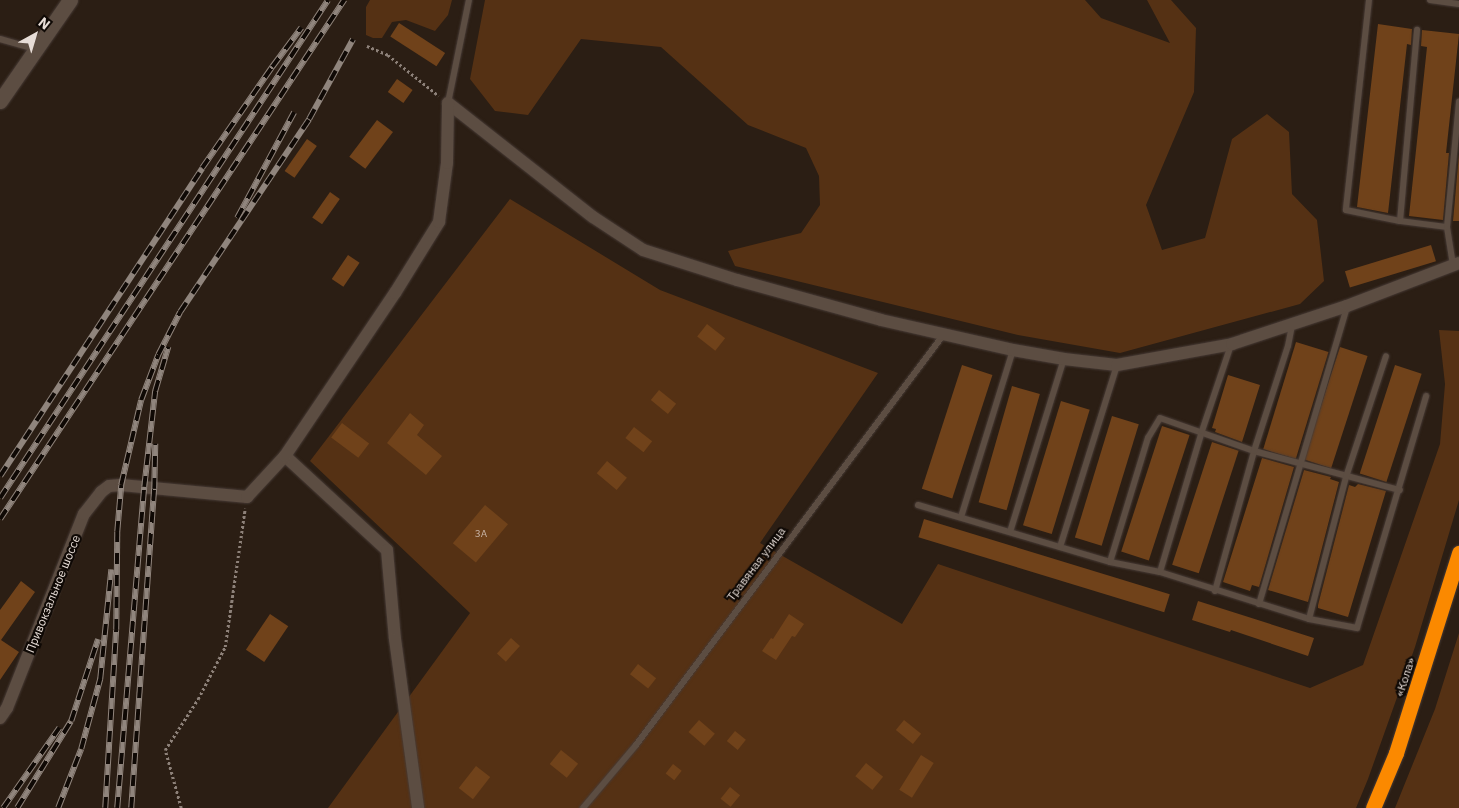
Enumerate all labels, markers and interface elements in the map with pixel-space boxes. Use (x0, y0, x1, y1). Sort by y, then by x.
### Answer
north arrow (10, 10, 60, 60)
text: N (35, 13, 54, 34)
street label: Травяная улица (724, 524, 788, 604)
house number: 3А (475, 528, 487, 540)
street label: Привокзальное шоссе (23, 533, 83, 655)
street label: «Кола» (1392, 656, 1418, 698)

